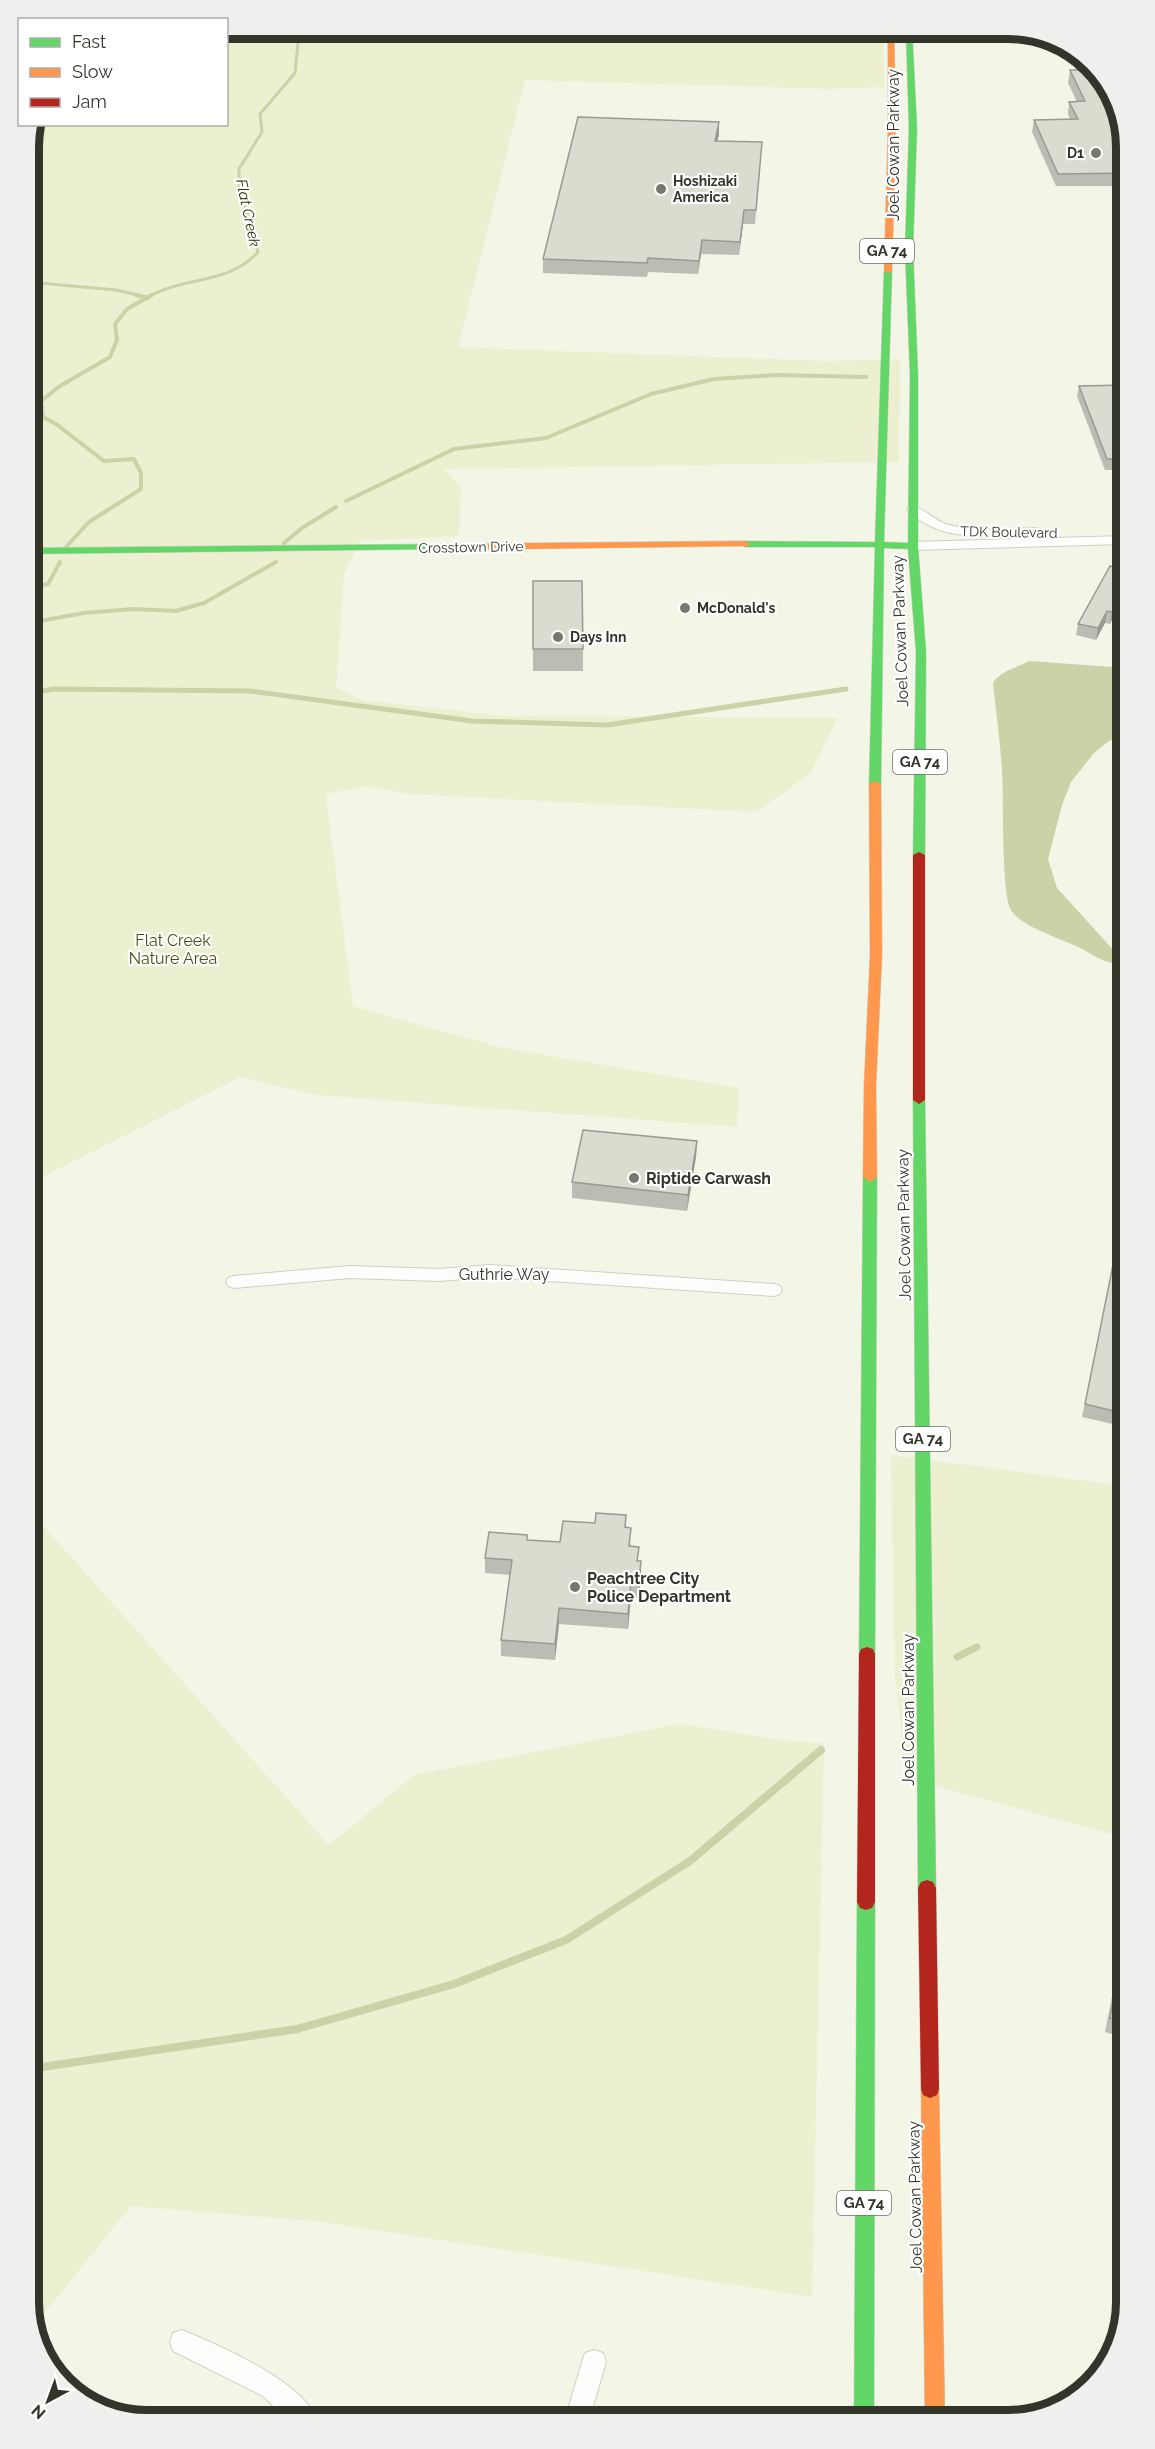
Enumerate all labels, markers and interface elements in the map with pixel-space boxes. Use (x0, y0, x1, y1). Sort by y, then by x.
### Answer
legend (18, 18, 228, 126)
text: Fast (72, 31, 106, 52)
text: Slow (72, 61, 113, 82)
street label: Joel Cowan Parkway (884, 69, 903, 221)
text: Jam (72, 91, 107, 112)
place label: D1 (1067, 145, 1084, 161)
marker: D1 (1089, 146, 1103, 160)
place label: Hoshizaki America (673, 173, 737, 205)
water label: Flat Creek (232, 177, 264, 249)
marker: Hoshizaki America (654, 182, 668, 196)
road number: GA 74 (860, 239, 914, 263)
street label: TDK Boulevard (960, 523, 1058, 541)
street label: Crosstown Drive (418, 538, 524, 556)
street label: Joel Cowan Parkway (888, 554, 912, 707)
place label: McDonald's (697, 600, 776, 616)
marker: McDonald's (678, 601, 692, 615)
place label: Days Inn (570, 629, 626, 645)
marker: Days Inn (551, 630, 565, 644)
road number: GA 74 (893, 750, 947, 774)
park label: Flat Creek Nature Area (129, 931, 217, 968)
street label: Joel Cowan Parkway (893, 1148, 915, 1301)
place label: Riptide Carwash (646, 1169, 771, 1188)
marker: Riptide Carwash (627, 1171, 641, 1185)
street label: Guthrie Way (459, 1265, 550, 1284)
road number: GA 74 (896, 1427, 950, 1451)
place label: Peachtree City Police Department (587, 1569, 731, 1606)
marker: Peachtree City Police Department (568, 1580, 582, 1594)
street label: Joel Cowan Parkway (899, 1634, 918, 1786)
street label: Joel Cowan Parkway (904, 2120, 926, 2273)
road number: GA 74 (837, 2191, 891, 2215)
north arrow (18, 2371, 78, 2431)
text: N (28, 2401, 49, 2423)

